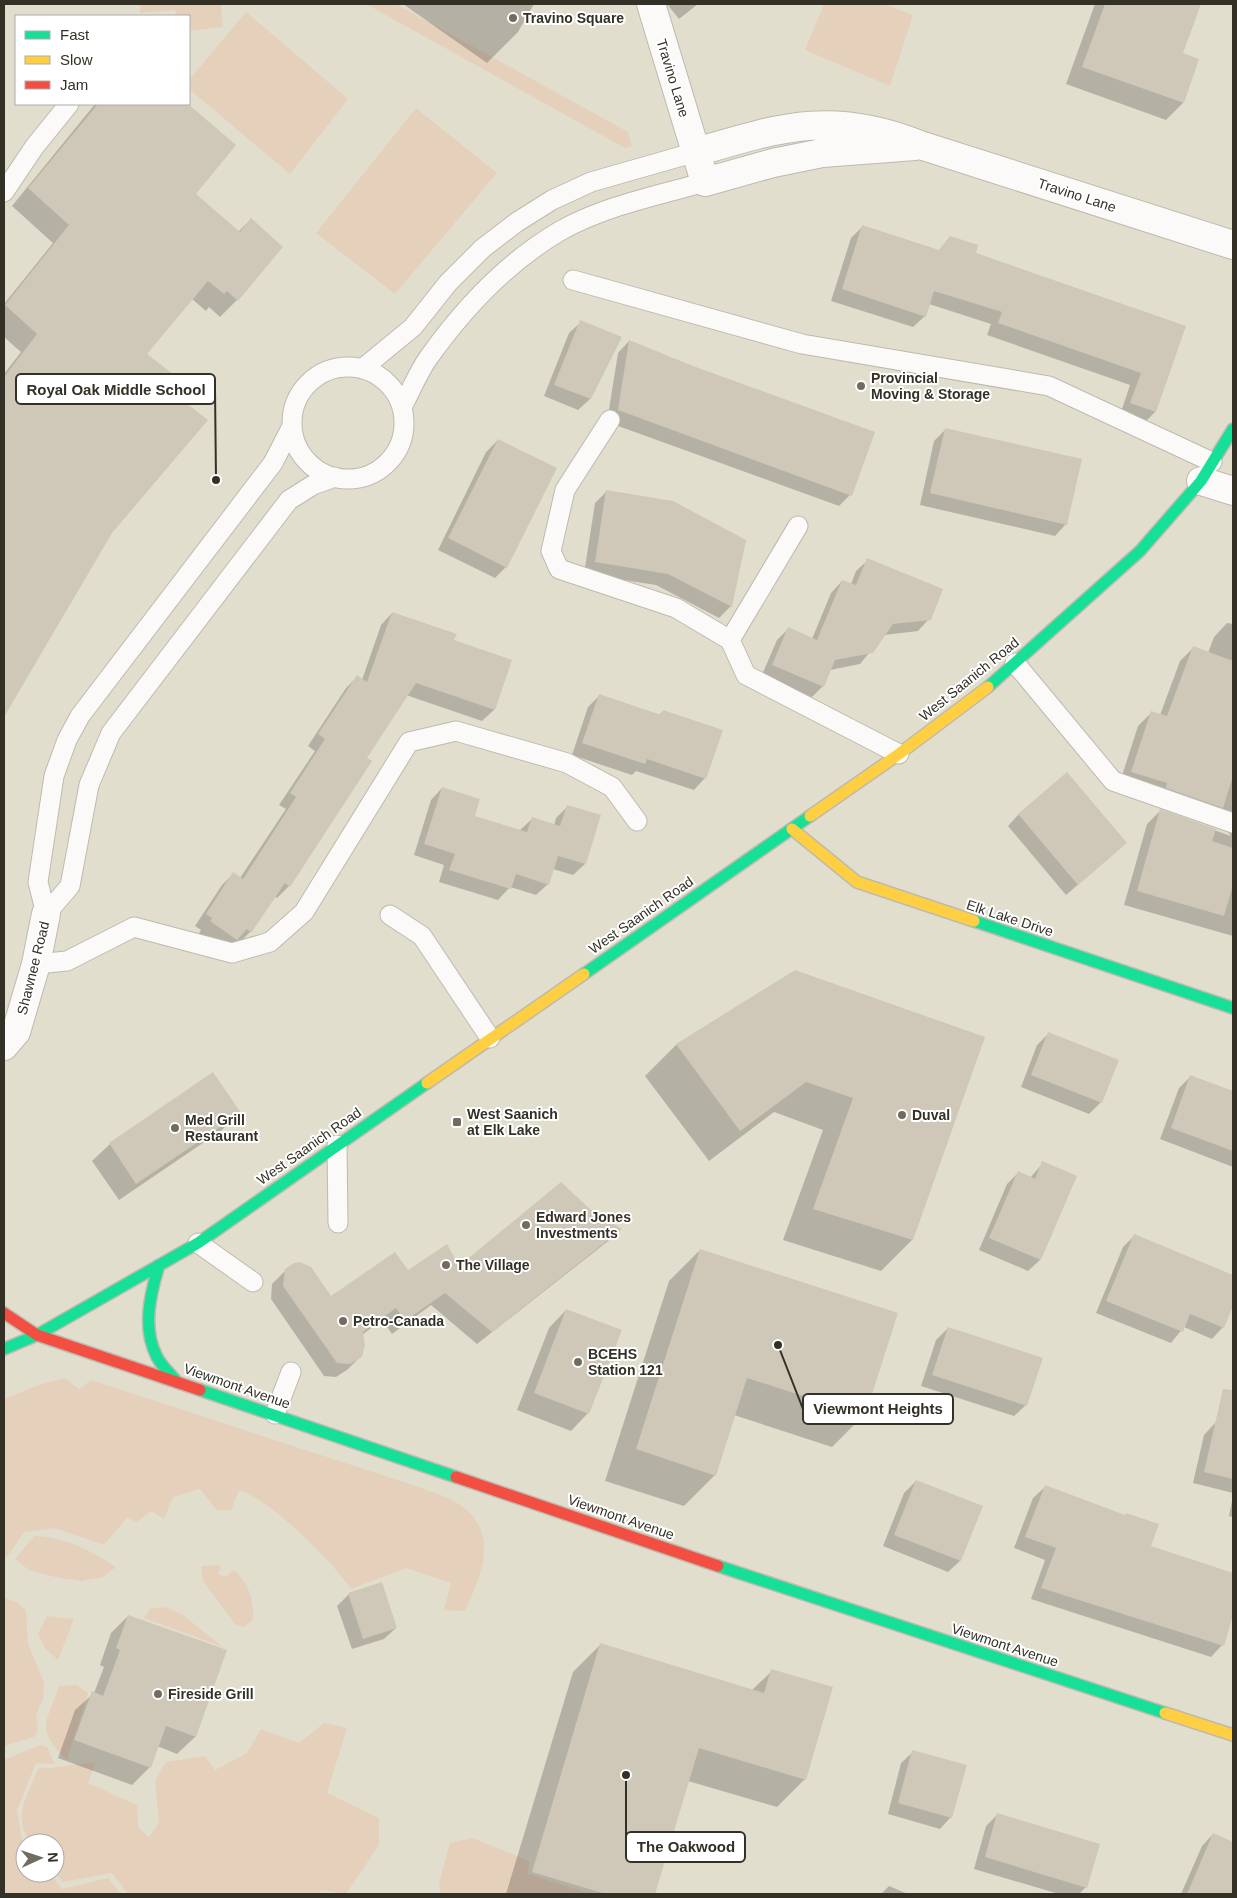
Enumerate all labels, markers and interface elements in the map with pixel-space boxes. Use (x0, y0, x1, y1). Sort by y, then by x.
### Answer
place label: Travino Square (523, 10, 624, 26)
marker: Travino Square (507, 12, 519, 24)
legend (15, 15, 190, 105)
text: Fast (60, 26, 90, 43)
street label: Travino Lane (653, 37, 693, 119)
text: Slow (60, 51, 93, 68)
text: Jam (60, 76, 88, 93)
street label: Travino Lane (1036, 175, 1118, 215)
place label: Provincial Moving & Storage (871, 370, 990, 402)
callout: Royal Oak Middle School (16, 374, 215, 404)
marker: Provincial Moving & Storage (855, 380, 867, 392)
text: Royal Oak Middle School (26, 381, 206, 398)
street label: West Saanich Road (916, 634, 1022, 724)
street label: West Saanich Road (586, 873, 696, 957)
street label: Elk Lake Drive (965, 896, 1056, 940)
street label: Shawnee Road (14, 920, 52, 1016)
street label: West Saanich Road (254, 1104, 364, 1188)
place label: West Saanich at Elk Lake (467, 1106, 558, 1138)
place label: Duval (912, 1107, 950, 1123)
marker: Duval (896, 1109, 908, 1121)
place label: Med Grill Restaurant (185, 1112, 258, 1144)
marker: West Saanich at Elk Lake (451, 1116, 463, 1128)
marker: Med Grill Restaurant (169, 1122, 181, 1134)
place label: Edward Jones Investments (536, 1209, 631, 1241)
marker: Edward Jones Investments (520, 1219, 532, 1231)
place label: The Village (456, 1257, 530, 1273)
marker: The Village (440, 1259, 452, 1271)
place label: Petro-Canada (353, 1313, 444, 1329)
marker: Petro-Canada (337, 1315, 349, 1327)
place label: BCEHS Station 121 (588, 1346, 663, 1378)
marker: BCEHS Station 121 (572, 1356, 584, 1368)
street label: Viewmont Avenue (182, 1360, 293, 1412)
callout: Viewmont Heights (803, 1394, 953, 1424)
text: Viewmont Heights (813, 1400, 943, 1417)
street label: Viewmont Avenue (566, 1491, 677, 1543)
street label: Viewmont Avenue (949, 1620, 1061, 1670)
place label: Fireside Grill (168, 1686, 254, 1702)
marker: Fireside Grill (152, 1688, 164, 1700)
callout: The Oakwood (626, 1832, 745, 1862)
north arrow (15, 1833, 65, 1883)
text: The Oakwood (637, 1838, 735, 1855)
text: N (45, 1852, 61, 1863)

